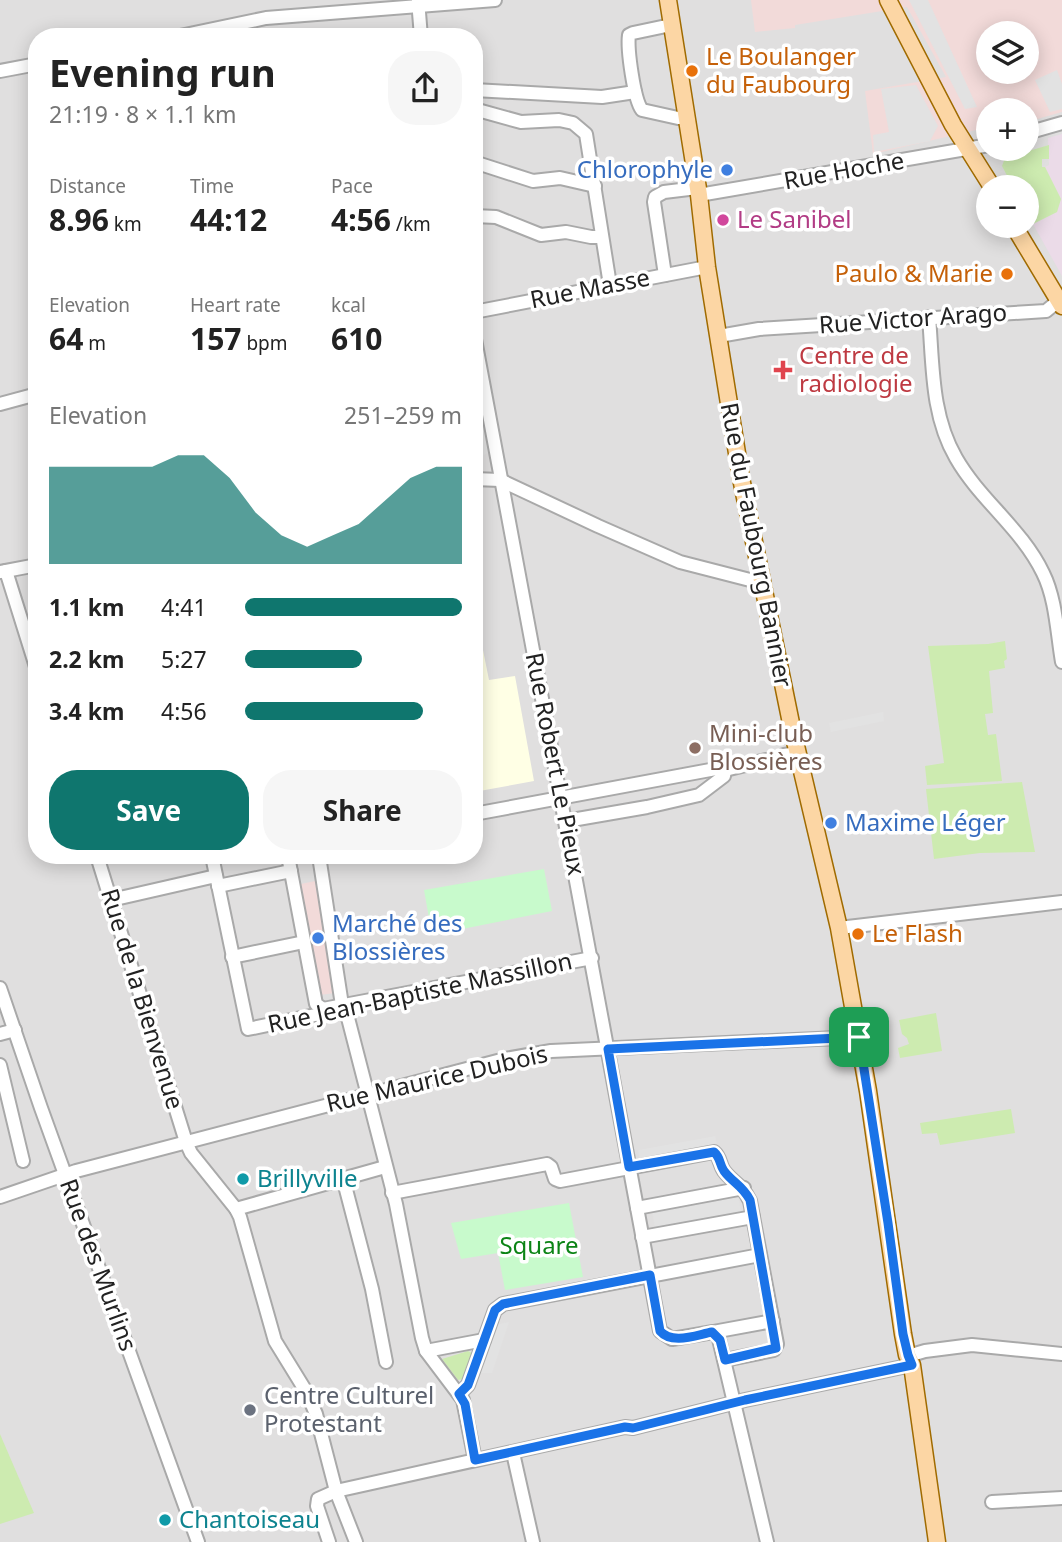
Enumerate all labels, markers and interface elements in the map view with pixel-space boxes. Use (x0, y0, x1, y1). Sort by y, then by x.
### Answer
map controls (976, 21, 1039, 238)
button: layers (976, 21, 1039, 84)
place label: Le Boulanger du Faubourg (706, 39, 856, 100)
text: Evening run (49, 46, 276, 98)
button: share (388, 51, 462, 125)
marker: Le Boulanger du Faubourg (684, 63, 700, 79)
text: 21:19 · 8 × 1.1 km (49, 98, 236, 130)
button: + (976, 98, 1039, 161)
street label: Rue Hoche (781, 143, 907, 196)
place label: Chlorophyle (577, 152, 713, 185)
marker: Chlorophyle (719, 162, 735, 178)
text: Distance (49, 173, 126, 199)
text: Time (190, 173, 234, 199)
text: Pace (331, 173, 373, 199)
button: − (976, 175, 1039, 238)
text: 8.96 (49, 199, 109, 240)
text: 44:12 (190, 199, 267, 240)
text: 4:56 (331, 199, 391, 240)
place label: Le Sanibel (737, 202, 852, 235)
text: km (109, 211, 142, 237)
text: /km (391, 211, 431, 237)
marker: Le Sanibel (715, 212, 731, 228)
place label: Paulo & Marie (835, 256, 993, 289)
street label: Rue Masse (527, 260, 652, 315)
marker: Paulo & Marie (999, 266, 1015, 282)
text: Elevation (49, 292, 130, 318)
text: Heart rate (190, 292, 281, 318)
text: kcal (331, 292, 366, 318)
street label: Rue Victor Arago (818, 294, 1008, 341)
text: 64 (49, 318, 83, 359)
text: 157 (190, 318, 241, 359)
text: 610 (331, 318, 382, 359)
text: m (83, 330, 106, 356)
text: bpm (241, 330, 288, 356)
place label: Centre de radiologie (799, 338, 913, 399)
marker: Centre de radiologie (773, 360, 793, 380)
text: Elevation (49, 399, 147, 431)
text: 251–259 m (344, 399, 462, 431)
street label: Rue du Faubourg Bannier (714, 400, 801, 690)
text: 1.1 km (49, 591, 124, 623)
text: 4:41 (161, 591, 207, 623)
text: 2.2 km (49, 643, 124, 675)
text: 5:27 (161, 643, 207, 675)
street label: Rue Robert Le Pieux (519, 650, 594, 878)
text: 3.4 km (49, 695, 124, 727)
text: 4:56 (161, 695, 207, 727)
place label: Mini-club Blossières (709, 716, 823, 777)
marker: Mini-club Blossières (687, 740, 703, 756)
button: Save (49, 770, 249, 850)
button: Share (263, 770, 462, 850)
place label: Maxime Léger (845, 805, 1006, 838)
marker: Maxime Léger (823, 815, 839, 831)
street label: Rue de la Bienvenue (94, 884, 193, 1113)
place label: Marché des Blossières (332, 906, 463, 967)
place label: Le Flash (872, 916, 963, 949)
marker: Le Flash (850, 926, 866, 942)
marker: Marché des Blossières (310, 930, 326, 946)
street label: Rue Jean-Baptiste Massillon (264, 943, 575, 1040)
pin (829, 1007, 889, 1067)
icon: arrive (840, 1018, 878, 1056)
street label: Rue Maurice Dubois (323, 1036, 551, 1119)
place label: Brillyville (257, 1161, 358, 1194)
marker: Brillyville (235, 1171, 251, 1187)
street label: Rue des Murlins (53, 1174, 146, 1355)
park label: Square (499, 1228, 579, 1261)
place label: Centre Culturel Protestant (264, 1378, 434, 1439)
marker: Centre Culturel Protestant (242, 1402, 258, 1418)
place label: Chantoiseau (179, 1502, 320, 1535)
marker: Chantoiseau (157, 1512, 173, 1528)

